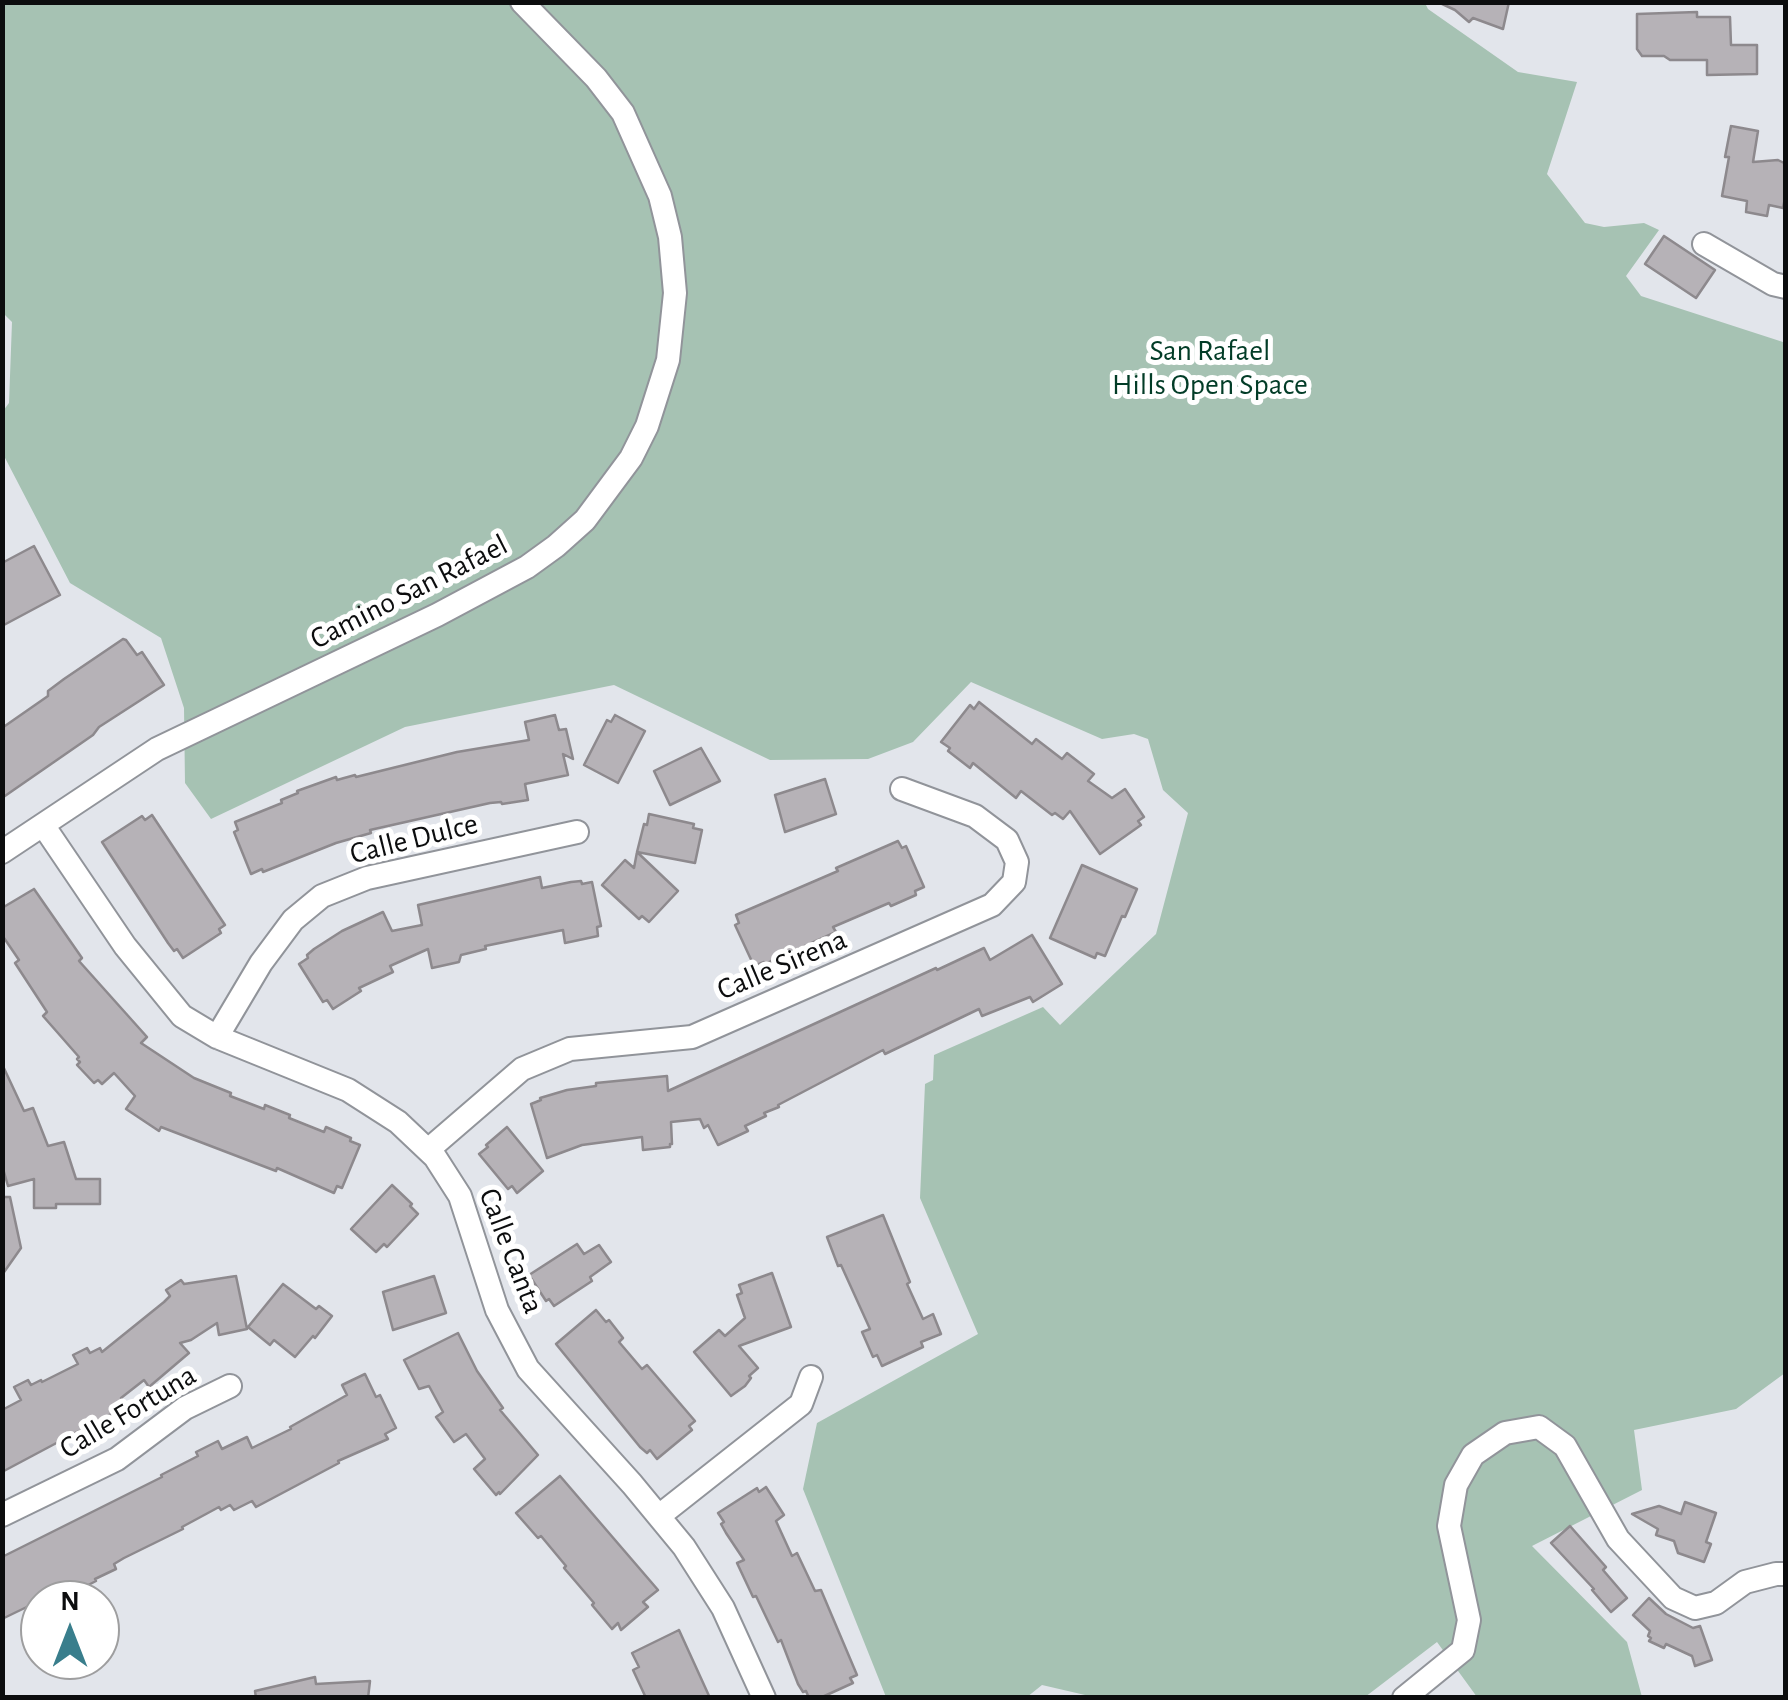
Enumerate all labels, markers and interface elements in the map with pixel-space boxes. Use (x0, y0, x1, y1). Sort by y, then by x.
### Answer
park label: San Rafael Hills Open Space (1112, 333, 1308, 404)
street label: Camino San Rafael (304, 527, 514, 657)
street label: Calle Dulce (346, 806, 482, 872)
street label: Calle Sirena (712, 922, 852, 1008)
street label: Calle Canta (471, 1183, 551, 1319)
street label: Calle Fortuna (53, 1357, 203, 1467)
north arrow (20, 1580, 120, 1680)
text: N (60, 1588, 80, 1616)

